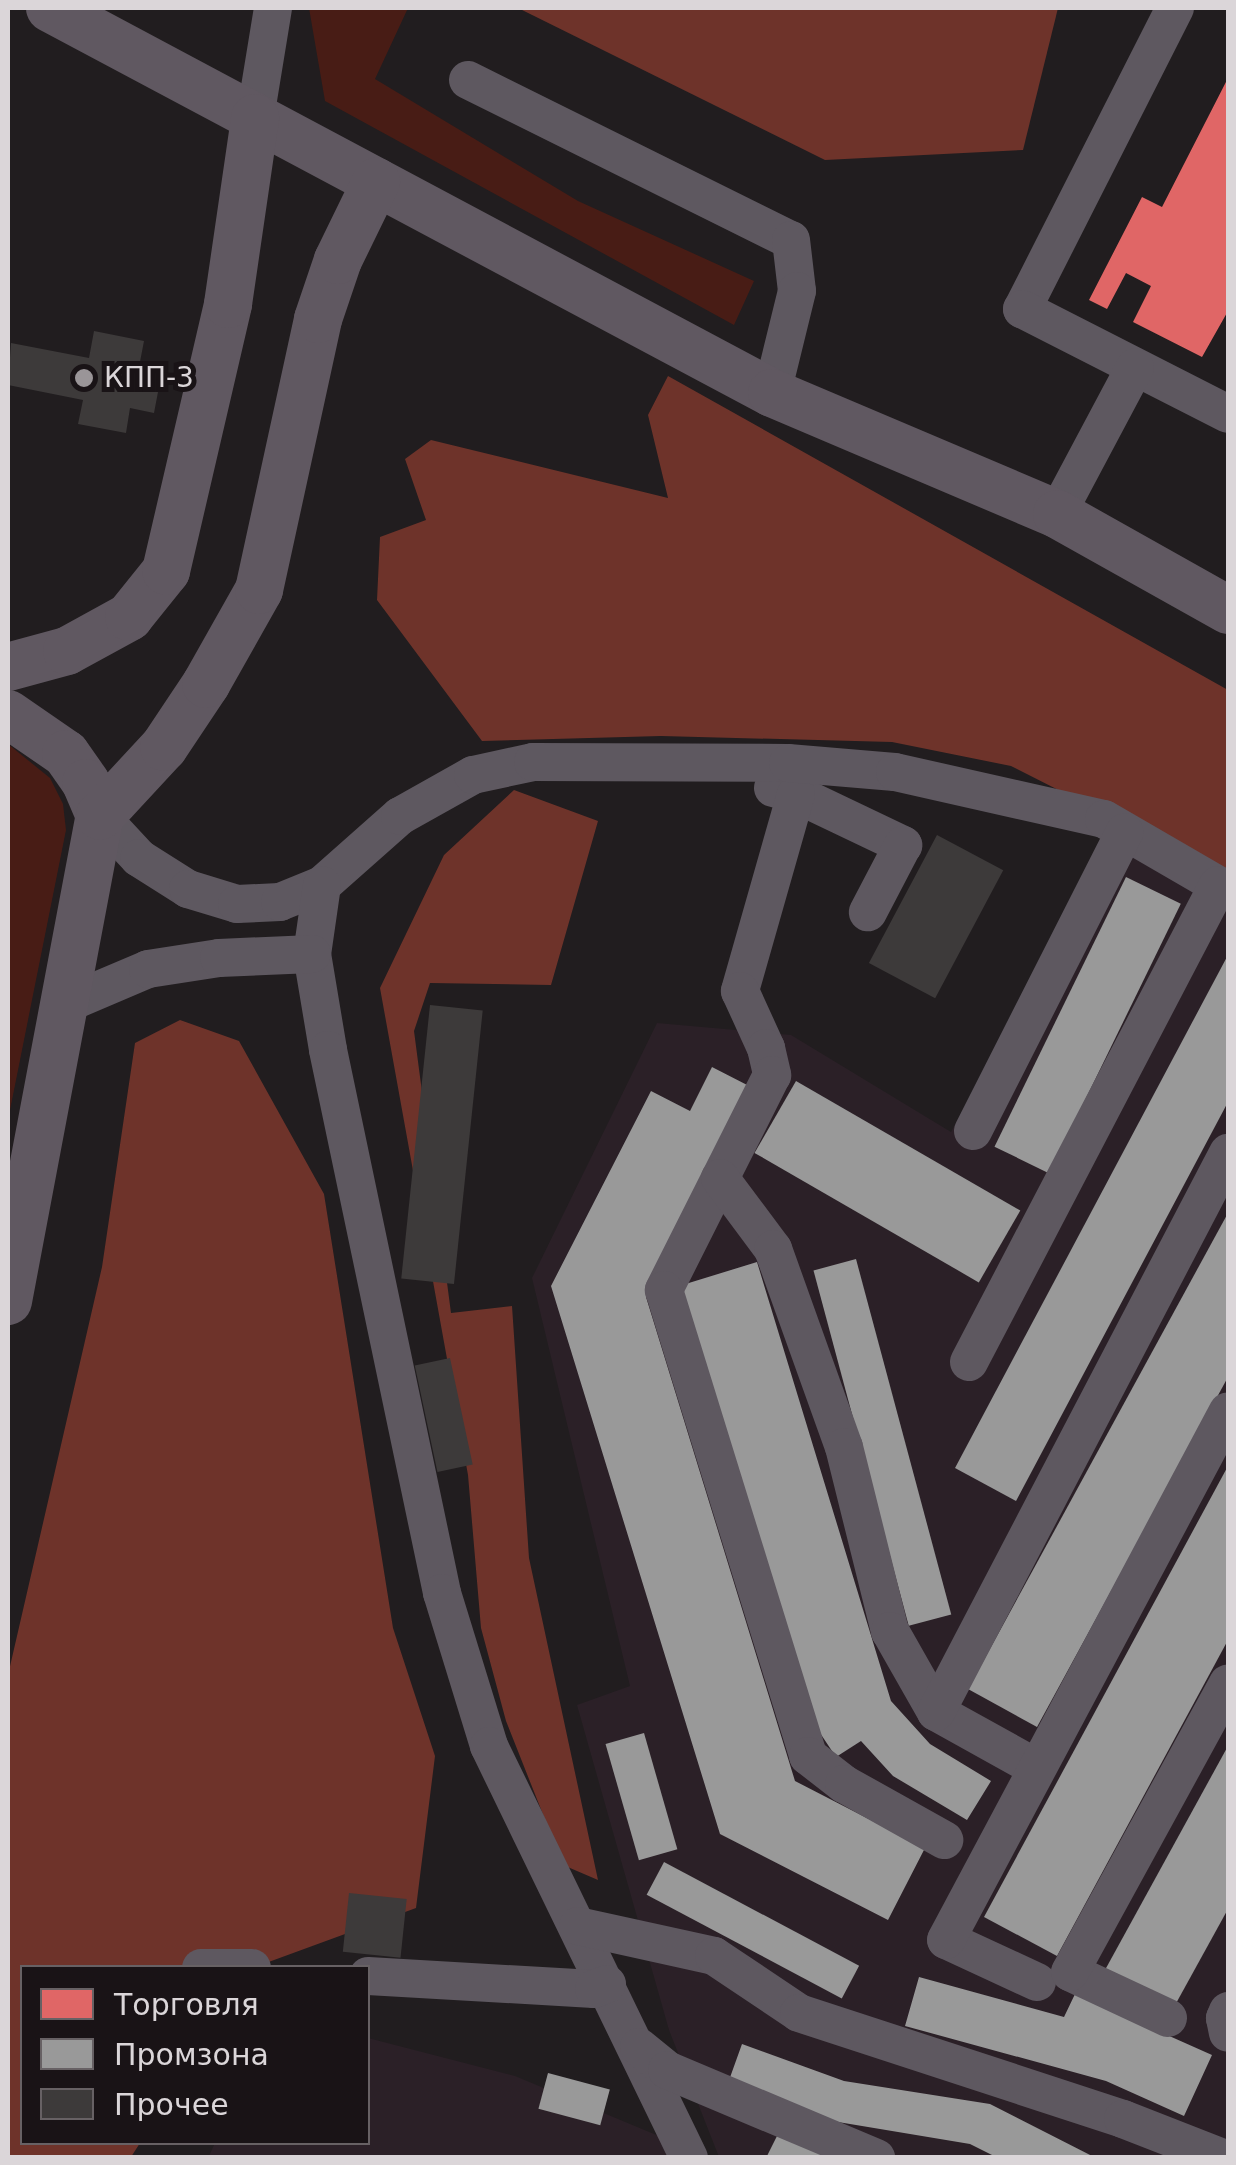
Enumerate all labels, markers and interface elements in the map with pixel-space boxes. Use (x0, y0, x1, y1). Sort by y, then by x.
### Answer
place label: КПП-3 (104, 361, 194, 395)
marker: КПП-3 (73, 367, 95, 389)
legend (20, 1965, 370, 2145)
text: Торговля (114, 1987, 259, 2022)
text: Промзона (114, 2037, 269, 2072)
text: Прочее (114, 2087, 229, 2122)

